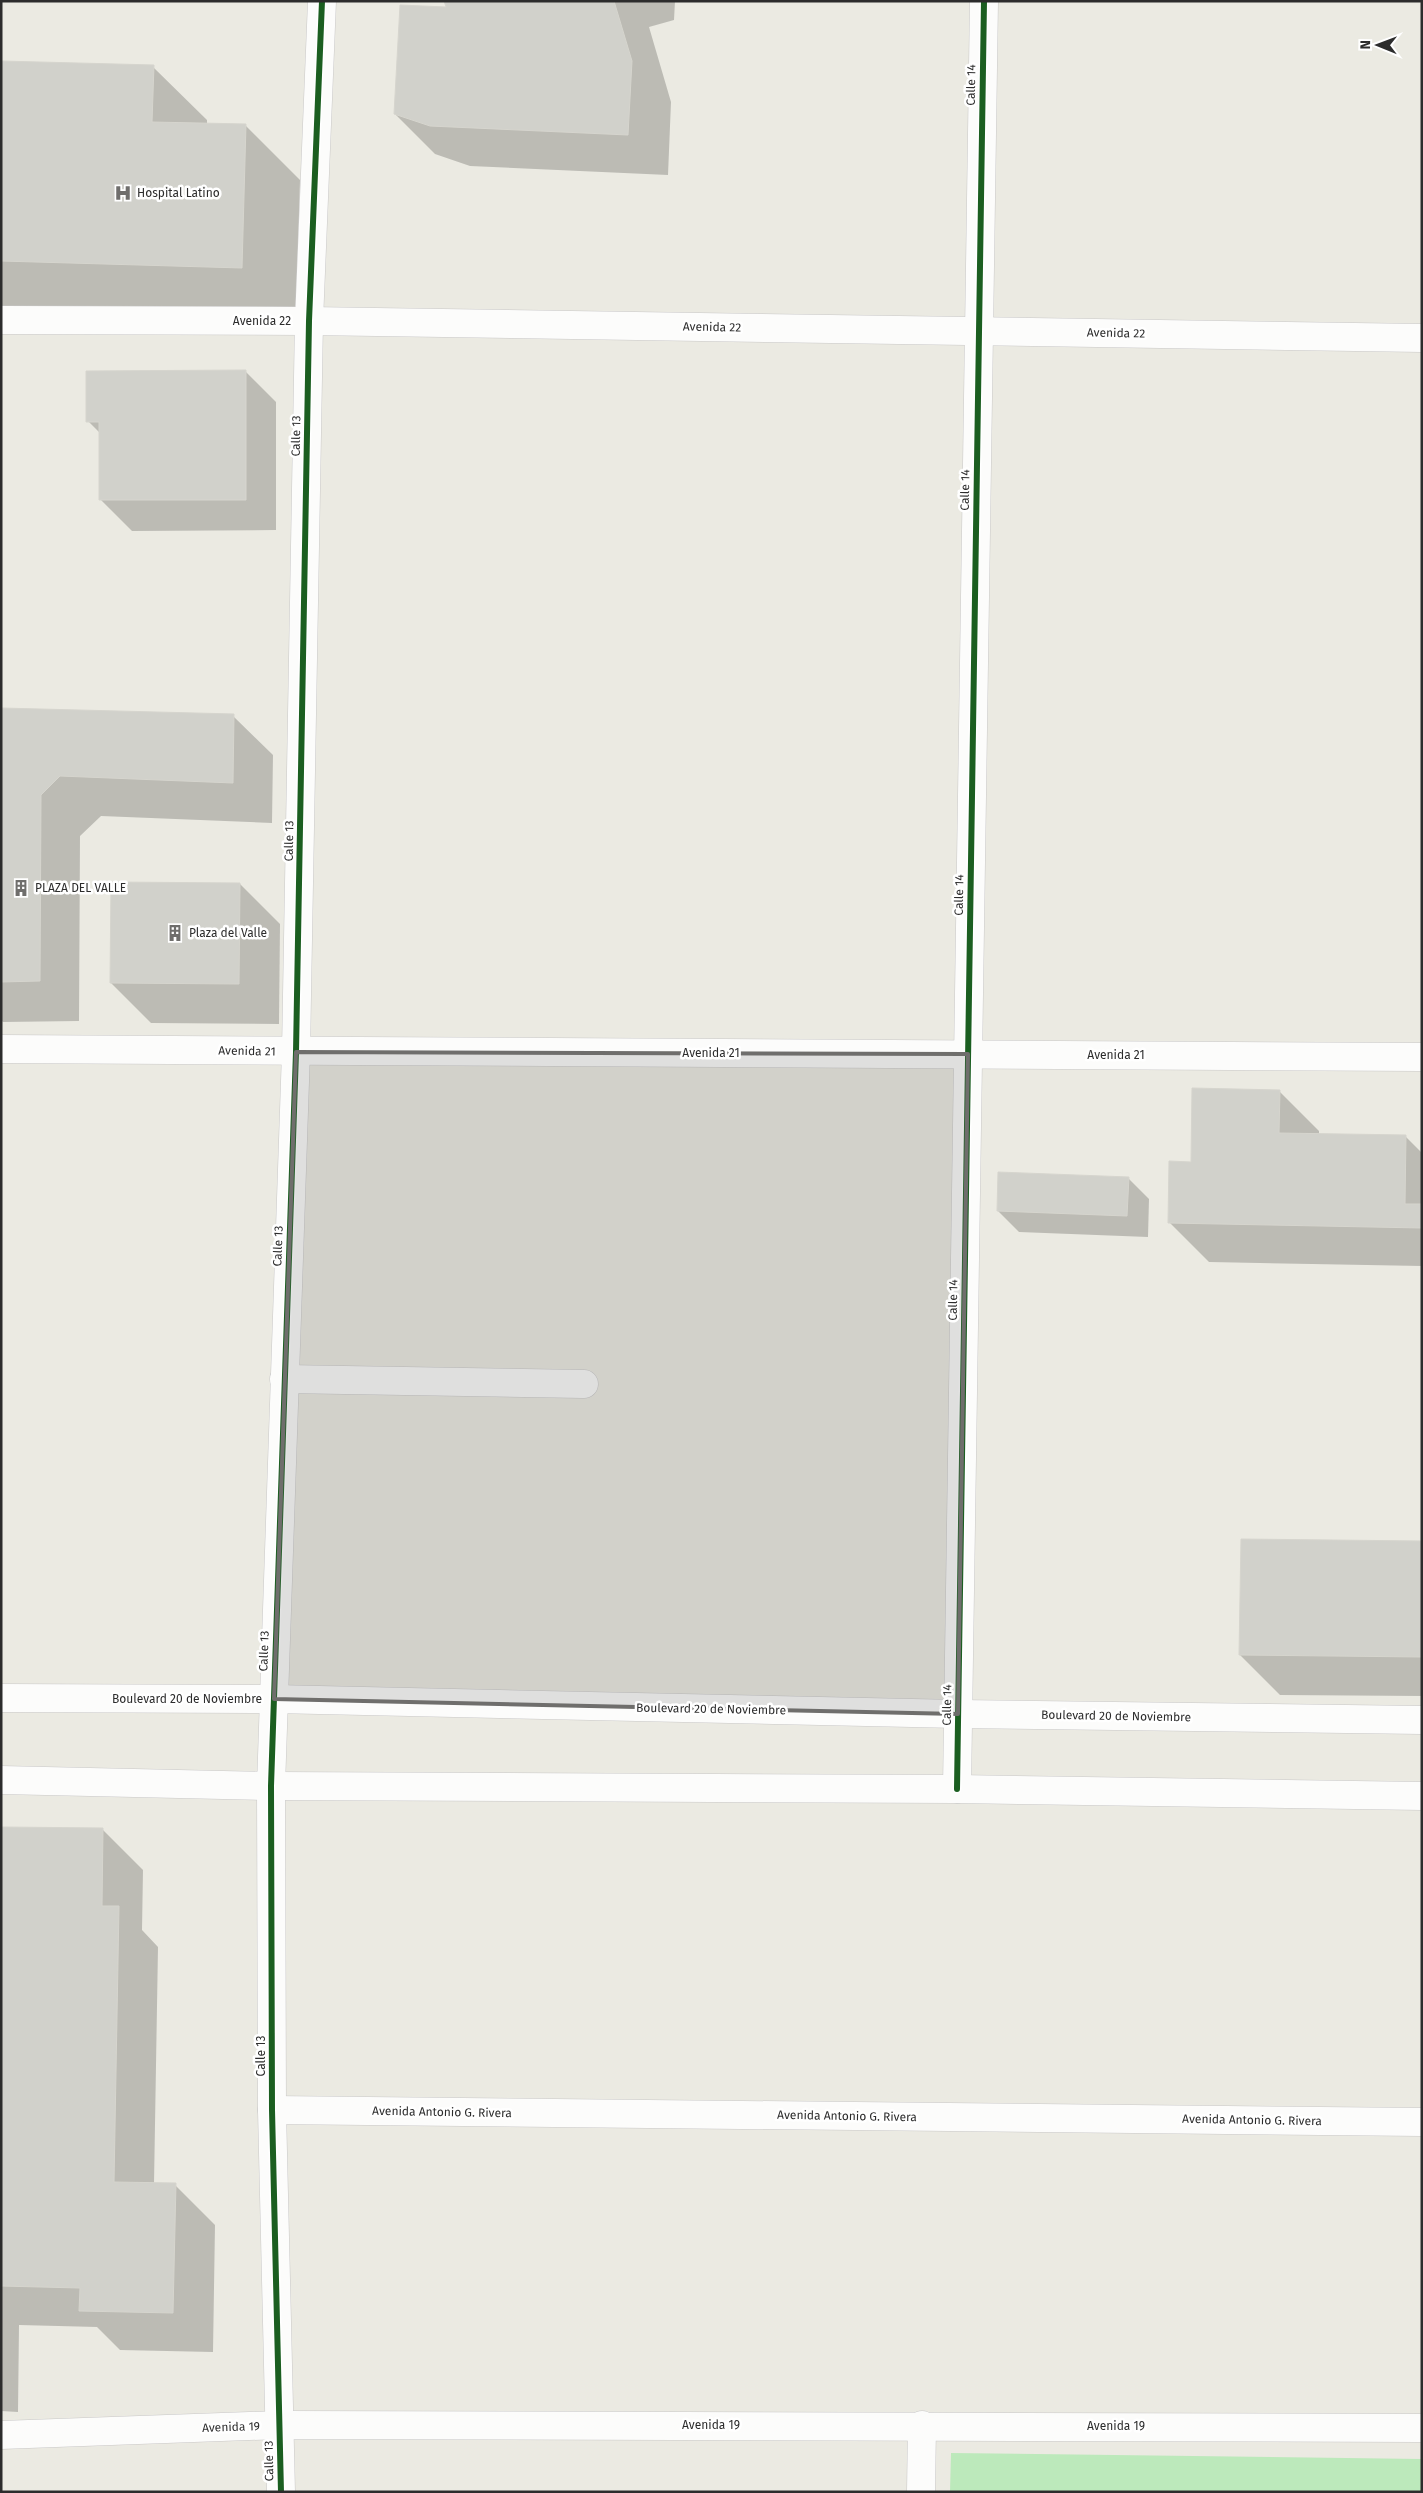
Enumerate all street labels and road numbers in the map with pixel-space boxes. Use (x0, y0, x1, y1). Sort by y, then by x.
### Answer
street label: Calle 14 (964, 64, 978, 106)
street label: Avenida 22 (233, 314, 291, 328)
street label: Avenida 22 (683, 319, 741, 335)
street label: Avenida 22 (1087, 325, 1145, 341)
street label: Calle 13 (289, 415, 303, 457)
street label: Calle 14 (958, 469, 972, 511)
street label: Calle 13 (282, 820, 296, 862)
street label: Calle 14 (952, 874, 966, 916)
street label: Avenida 21 (218, 1043, 276, 1059)
street label: Avenida 21 (682, 1046, 740, 1060)
street label: Avenida 21 (1087, 1048, 1145, 1062)
street label: Calle 13 (270, 1225, 286, 1267)
street label: Calle 14 (946, 1279, 960, 1321)
street label: Calle 13 (256, 1630, 272, 1672)
street label: Calle 14 (940, 1684, 954, 1726)
street label: Boulevard 20 de Noviembre (112, 1692, 262, 1706)
street label: Boulevard 20 de Noviembre (636, 1701, 786, 1717)
street label: Boulevard 20 de Noviembre (1041, 1708, 1191, 1724)
street label: Calle 13 (254, 2036, 268, 2076)
street label: Avenida Antonio G. Rivera (372, 2104, 512, 2120)
street label: Avenida Antonio G. Rivera (777, 2108, 917, 2124)
street label: Avenida Antonio G. Rivera (1182, 2112, 1322, 2128)
street label: Avenida 19 (682, 2418, 740, 2432)
street label: Avenida 19 (202, 2419, 260, 2435)
street label: Avenida 19 (1087, 2419, 1145, 2433)
street label: Calle 13 (262, 2440, 276, 2482)

